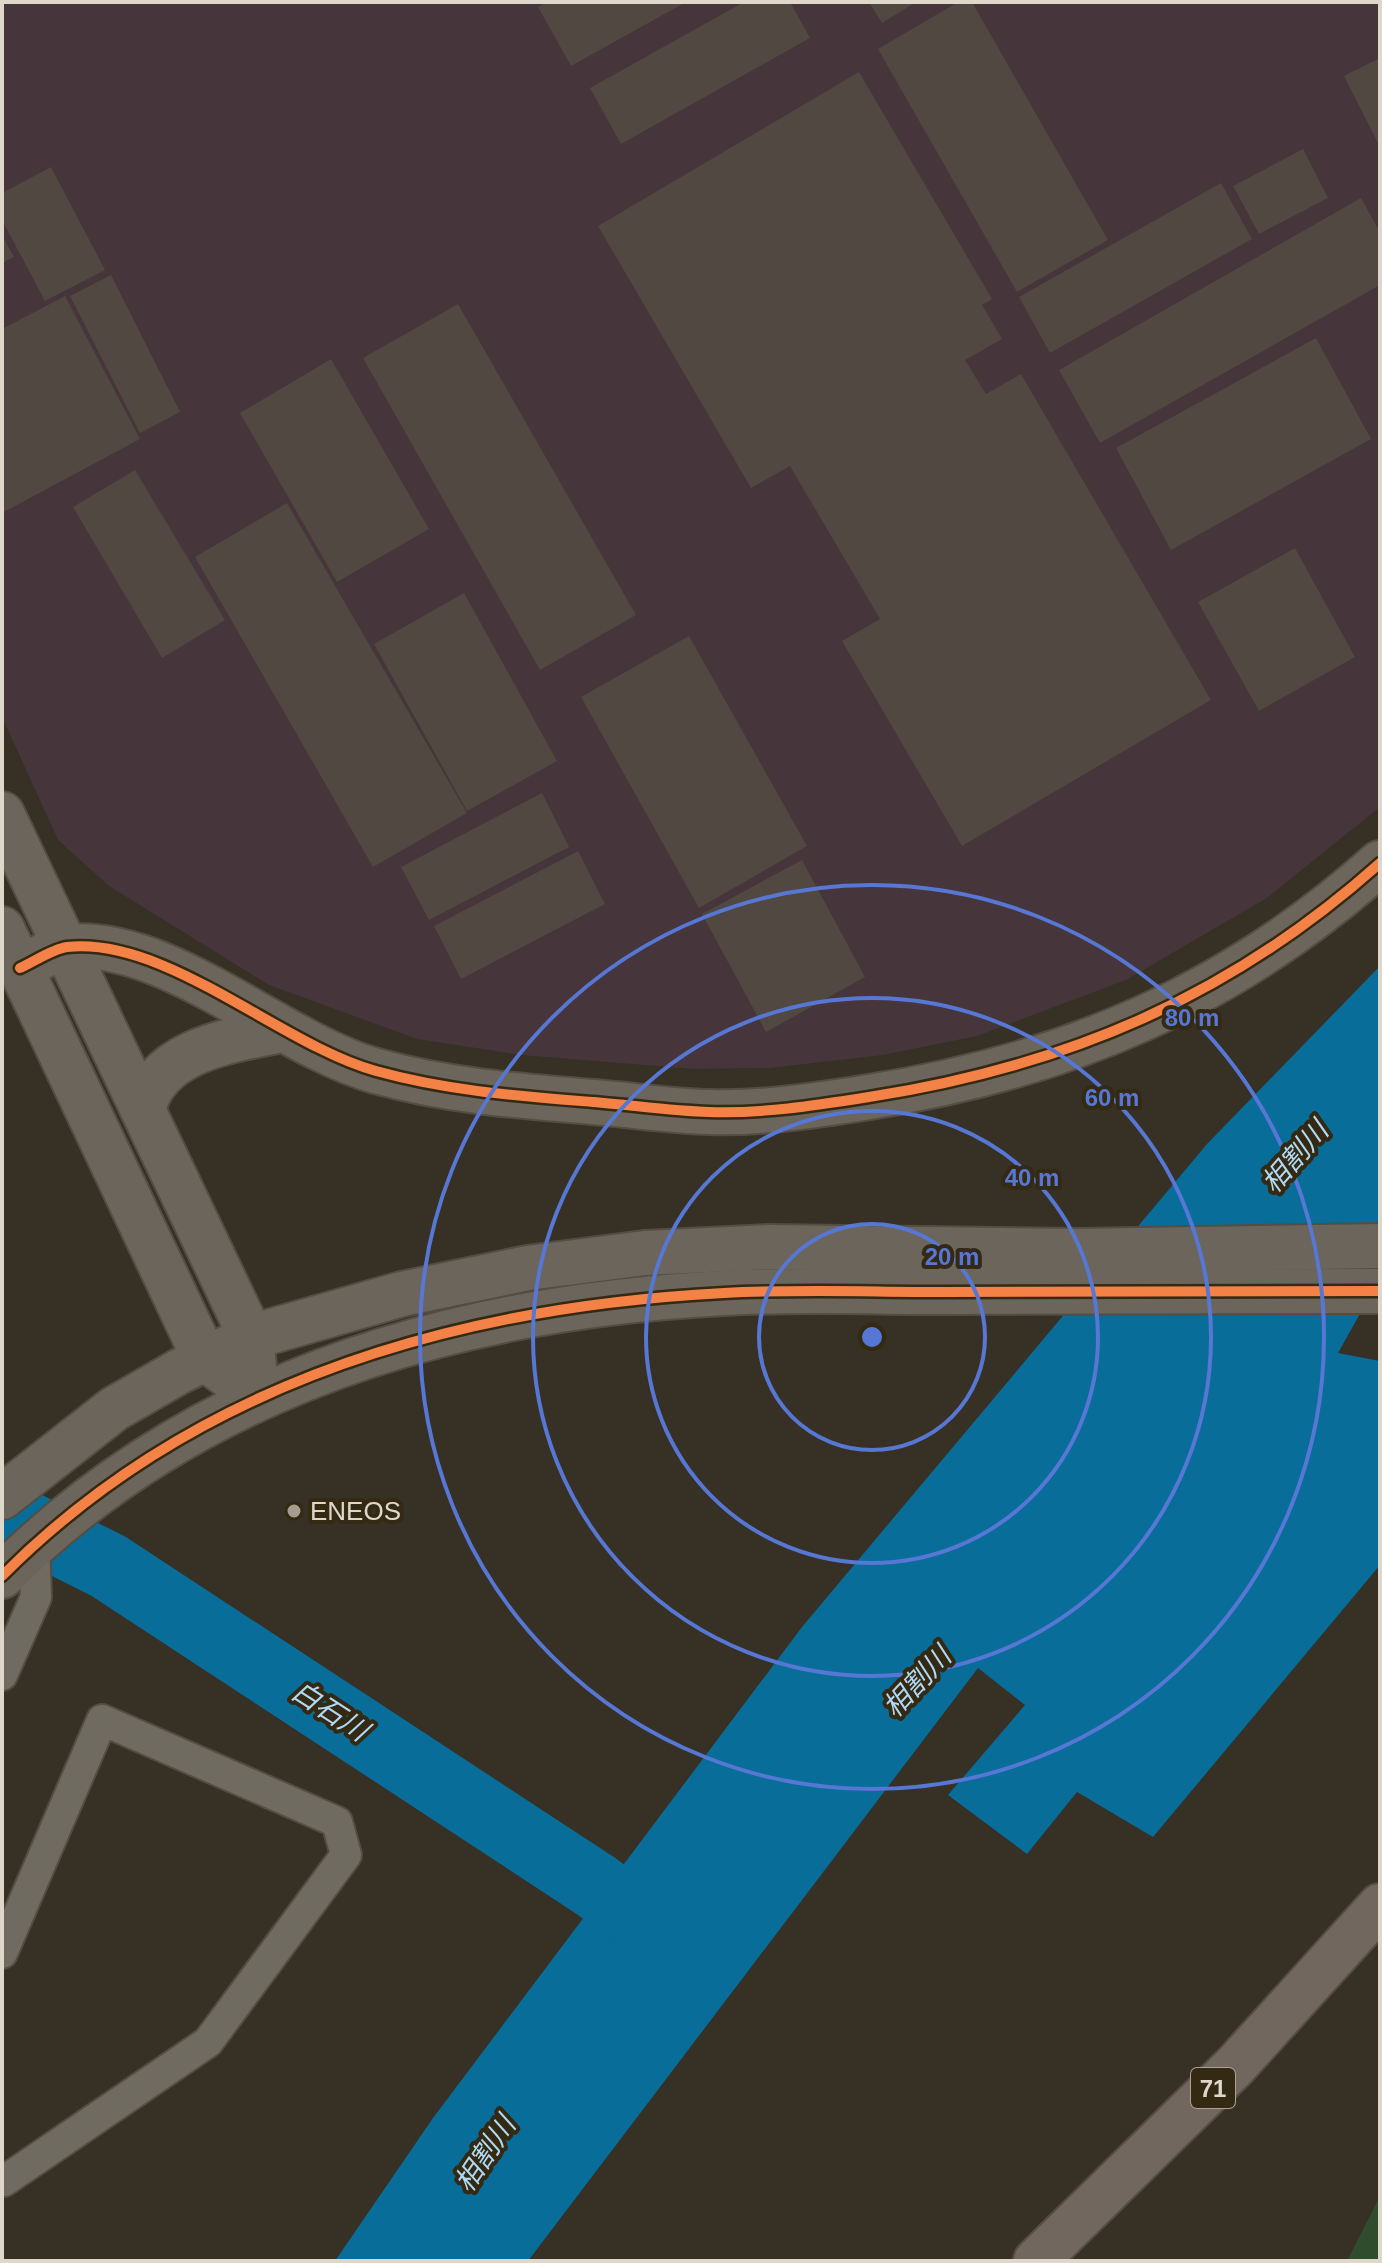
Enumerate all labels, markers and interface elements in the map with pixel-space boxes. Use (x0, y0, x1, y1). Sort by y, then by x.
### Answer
text: 80 m (1165, 1004, 1219, 1031)
text: 60 m (1085, 1084, 1139, 1111)
water label: 相割川 (1256, 1113, 1336, 1199)
text: 40 m (1005, 1164, 1059, 1191)
text: 20 m (925, 1243, 979, 1270)
centre of rings (858, 1323, 886, 1351)
place label: ENEOS (310, 1496, 401, 1526)
marker: ENEOS (285, 1502, 303, 1520)
water label: 相割川 (877, 1639, 959, 1723)
water label: 白石川 (286, 1675, 376, 1749)
road number: 71 (1191, 2068, 1235, 2108)
water label: 相割川 (449, 2108, 523, 2197)

